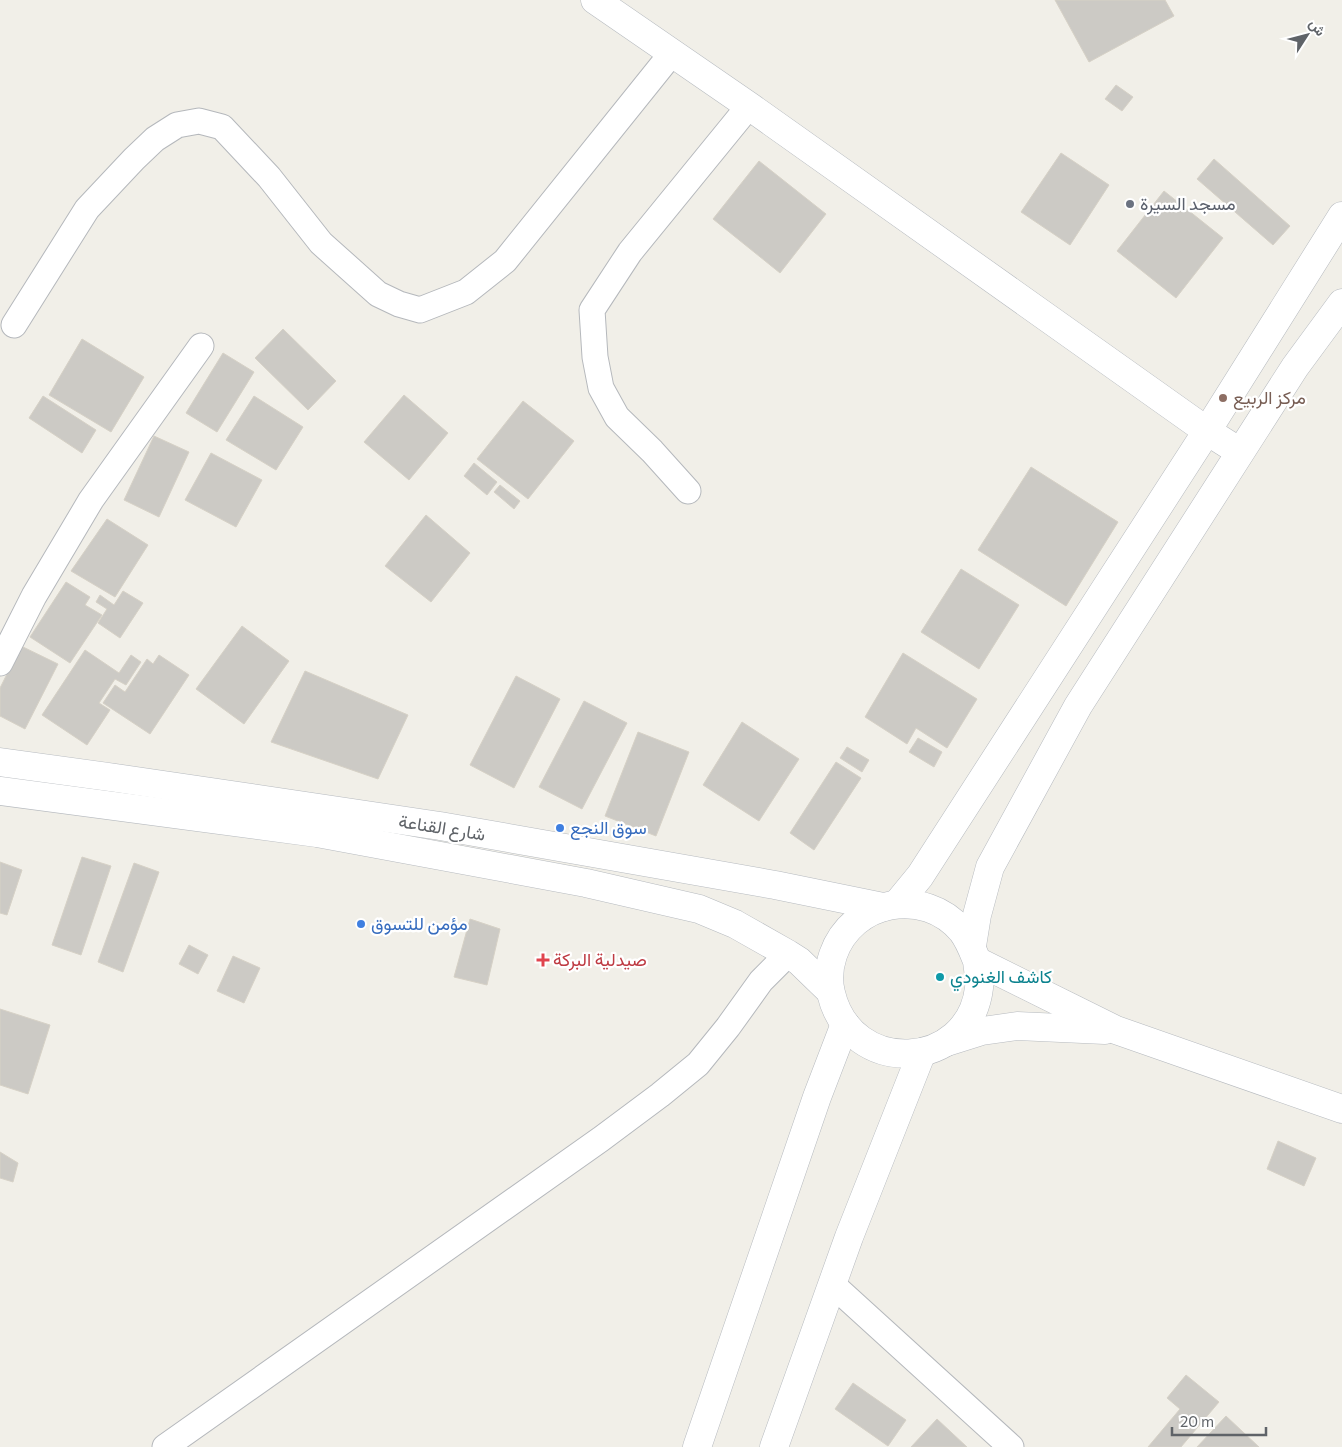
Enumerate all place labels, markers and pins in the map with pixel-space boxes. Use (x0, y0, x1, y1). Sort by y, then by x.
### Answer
place label: مسجد السيرة (1140, 192, 1236, 215)
marker: مسجد السيرة (1124, 198, 1136, 210)
place label: مركز الربيع (1233, 386, 1306, 410)
marker: مركز الربيع (1217, 392, 1229, 404)
place label: سوق النجع (570, 816, 647, 840)
marker: سوق النجع (554, 822, 566, 834)
place label: مؤمن للتسوق (371, 912, 468, 935)
marker: مؤمن للتسوق (355, 918, 367, 930)
place label: صيدلية البركة (553, 948, 647, 971)
marker: صيدلية البركة (537, 954, 549, 966)
place label: كاشف الغنودي (950, 965, 1052, 992)
marker: كاشف الغنودي (934, 971, 946, 983)

